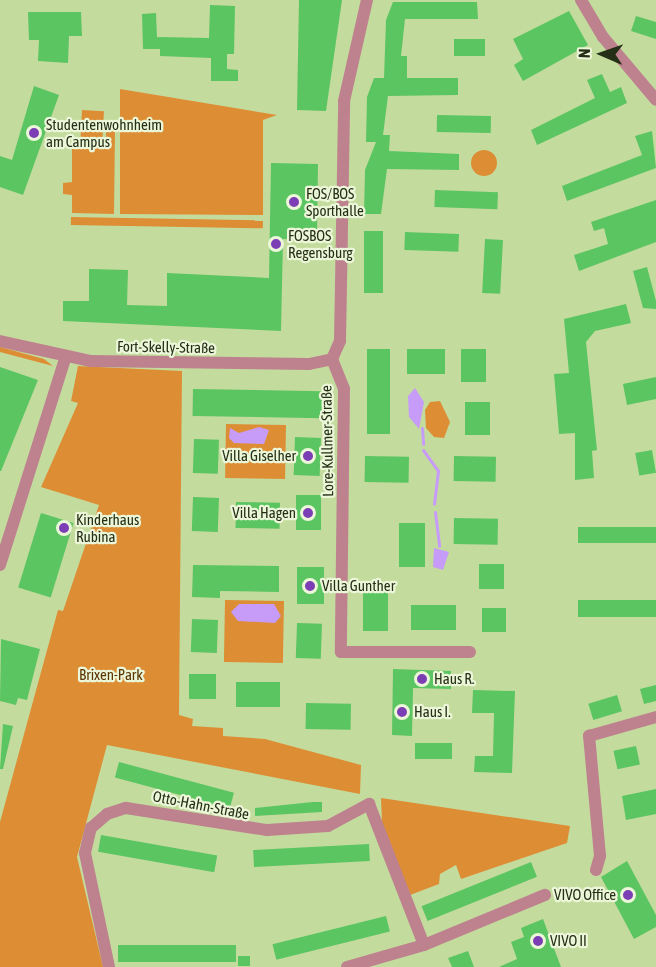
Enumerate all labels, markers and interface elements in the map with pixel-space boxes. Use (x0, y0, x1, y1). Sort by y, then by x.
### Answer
north arrow (572, 24, 632, 84)
text: N (575, 48, 593, 58)
place label: Studentenwohnheim am Campus (46, 115, 162, 150)
marker: Studentenwohnheim am Campus (27, 126, 41, 140)
place label: FOS/BOS Sporthalle (306, 184, 364, 219)
marker: FOS/BOS Sporthalle (287, 195, 301, 209)
place label: FOSBOS Regensburg (288, 226, 353, 261)
marker: FOSBOS Regensburg (269, 237, 283, 251)
street label: Fort-Skelly-Straße (117, 337, 215, 357)
street label: Lore-Kullmer-Straße (317, 385, 337, 497)
place label: Villa Giselher (222, 447, 296, 465)
marker: Villa Giselher (301, 449, 315, 463)
place label: Villa Hagen (232, 504, 296, 522)
marker: Villa Hagen (301, 506, 315, 520)
place label: Kinderhaus Rubina (76, 510, 139, 545)
marker: Kinderhaus Rubina (57, 521, 71, 535)
place label: Villa Gunther (322, 577, 395, 595)
marker: Villa Gunther (303, 579, 317, 593)
park label: Brixen-Park (79, 666, 143, 684)
place label: Haus R. (434, 670, 474, 688)
marker: Haus R. (415, 672, 429, 686)
place label: Haus I. (414, 703, 451, 721)
marker: Haus I. (395, 705, 409, 719)
street label: Otto-Hahn-Straße (151, 787, 251, 823)
place label: VIVO Office (554, 886, 616, 904)
marker: VIVO Office (621, 888, 635, 902)
place label: VIVO II (550, 932, 587, 950)
marker: VIVO II (531, 934, 545, 948)

